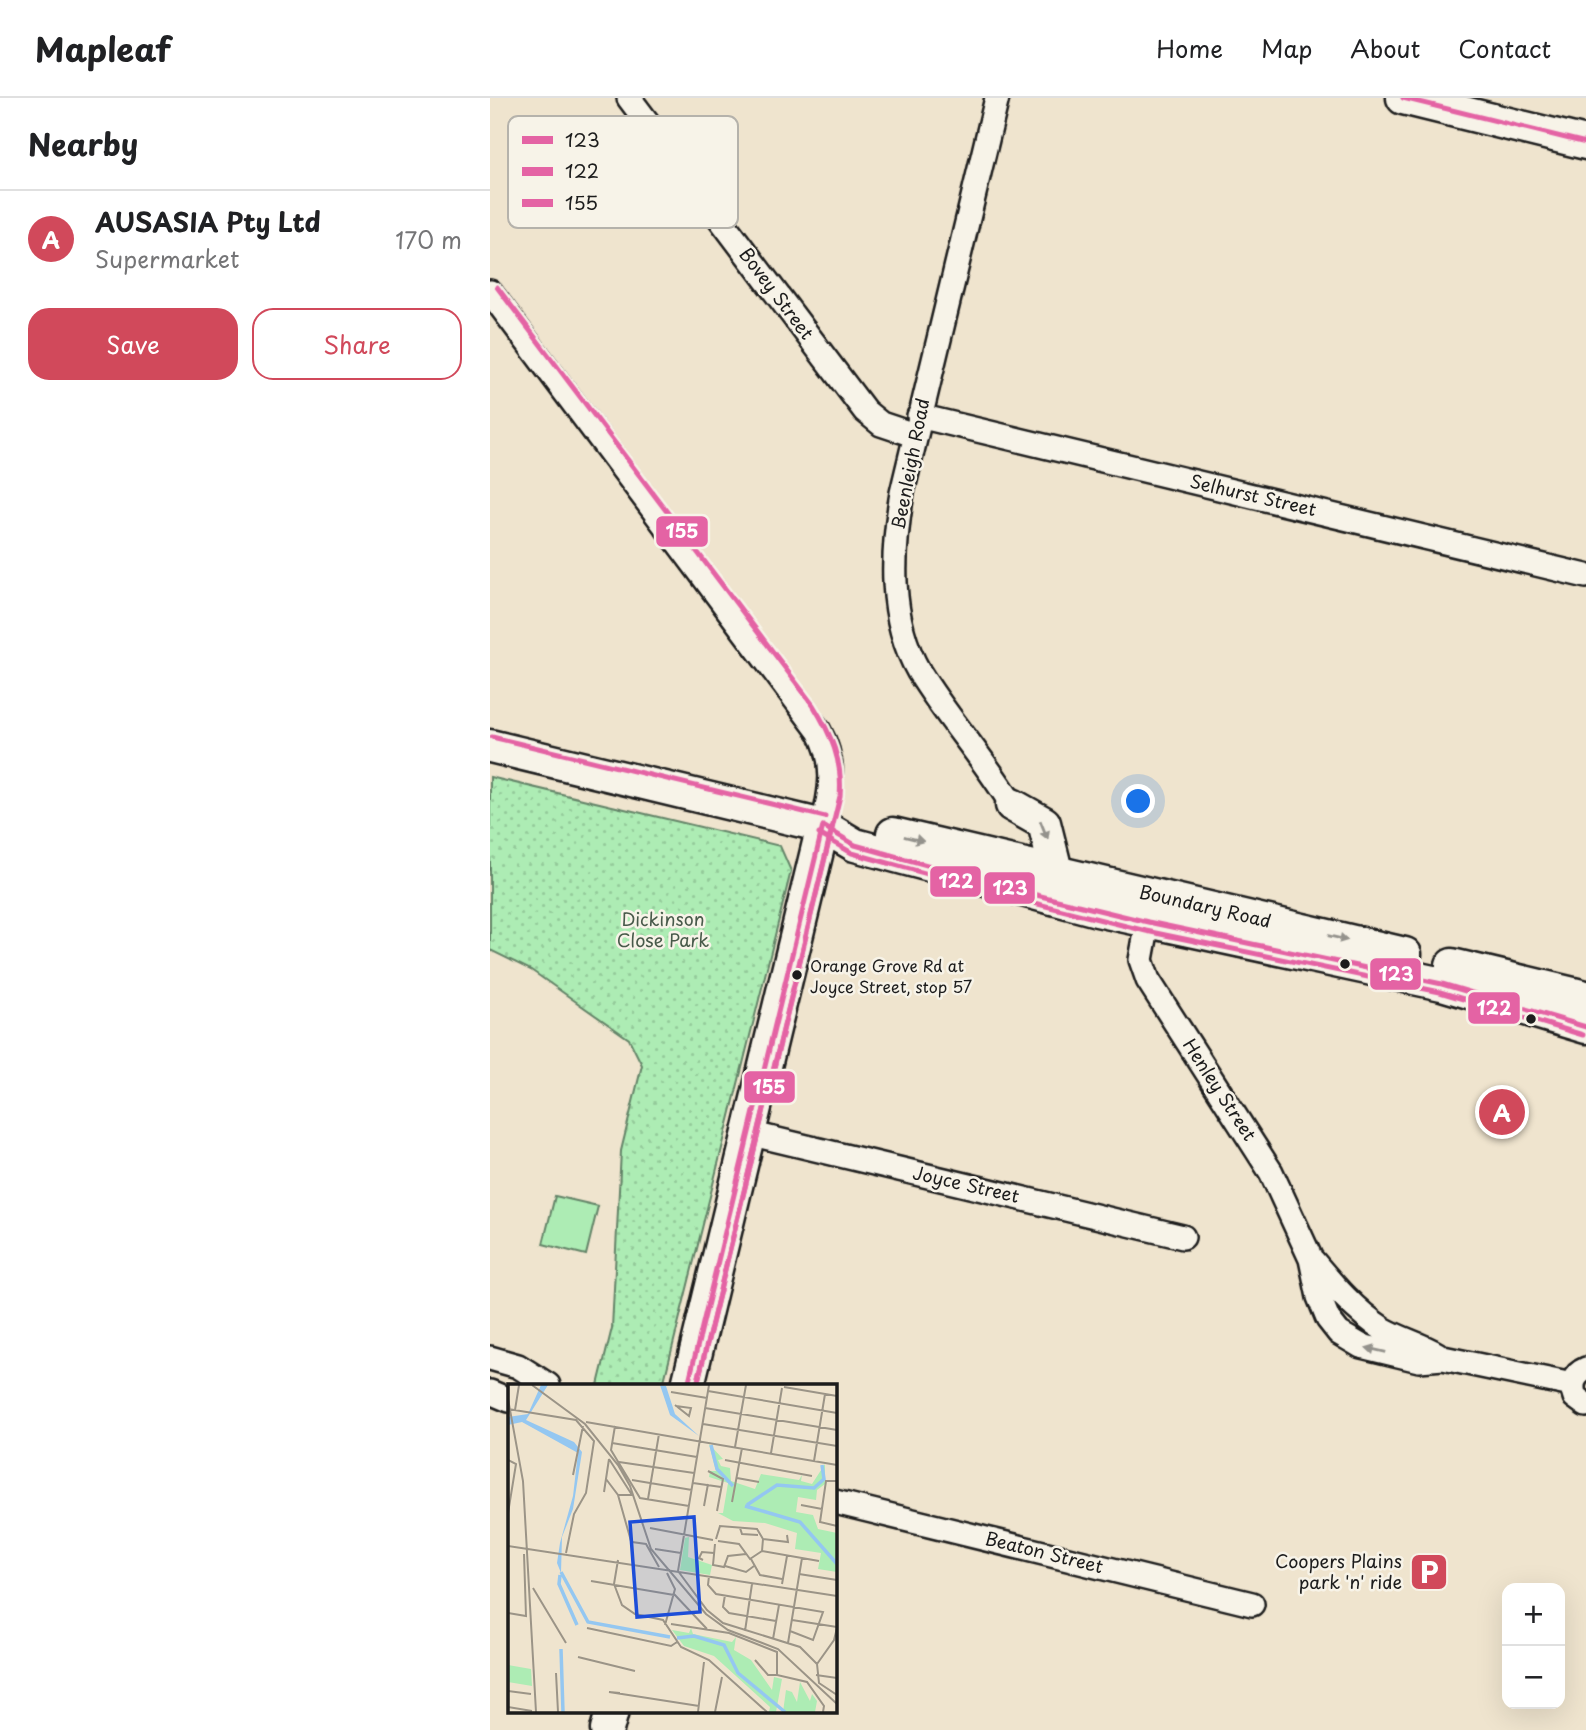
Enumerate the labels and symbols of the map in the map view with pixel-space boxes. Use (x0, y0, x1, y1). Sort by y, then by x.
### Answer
legend (508, 116, 738, 228)
text: 123 (565, 125, 600, 153)
text: 122 (565, 156, 599, 184)
text: 155 (565, 188, 598, 216)
street label: Bovey Street (734, 241, 821, 345)
street label: Beenleigh Road (884, 396, 935, 532)
street label: Selhurst Street (1187, 467, 1319, 522)
line badge: 155 (655, 515, 709, 548)
text: 155 (665, 516, 699, 544)
your location (1121, 784, 1155, 818)
one-way arrow (1039, 820, 1050, 841)
one-way arrow (903, 834, 925, 845)
line badge: 122 (929, 865, 982, 898)
text: 122 (939, 866, 973, 894)
line badge: 123 (983, 871, 1036, 905)
text: 123 (992, 873, 1028, 901)
street label: Boundary Road (1137, 877, 1274, 934)
park label: Dickinson Close Park (617, 905, 709, 953)
one-way arrow (1327, 933, 1349, 944)
place label: Orange Grove Rd at Joyce Street, stop 57 (810, 953, 972, 998)
unlabelled marker (1338, 957, 1352, 971)
line badge: 123 (1369, 957, 1422, 991)
text: 123 (1378, 959, 1414, 987)
marker: Orange Grove Rd at Joyce Street, stop 57 (790, 968, 804, 982)
line badge: 122 (1467, 991, 1521, 1025)
text: 122 (1477, 993, 1511, 1021)
unlabelled marker (1524, 1012, 1538, 1026)
street label: Henley Street (1177, 1033, 1263, 1146)
line badge: 155 (743, 1070, 796, 1104)
text: 155 (752, 1072, 786, 1100)
pin: A (1479, 1086, 1525, 1138)
street label: Joyce Street (910, 1158, 1022, 1209)
one-way arrow (1365, 1344, 1387, 1355)
inset map (508, 1384, 836, 1712)
street label: Beaton Street (983, 1524, 1106, 1579)
place label: Coopers Plains park 'n' ride (1275, 1547, 1402, 1595)
parking icon: Coopers Plains park 'n' ride (1408, 1551, 1450, 1593)

